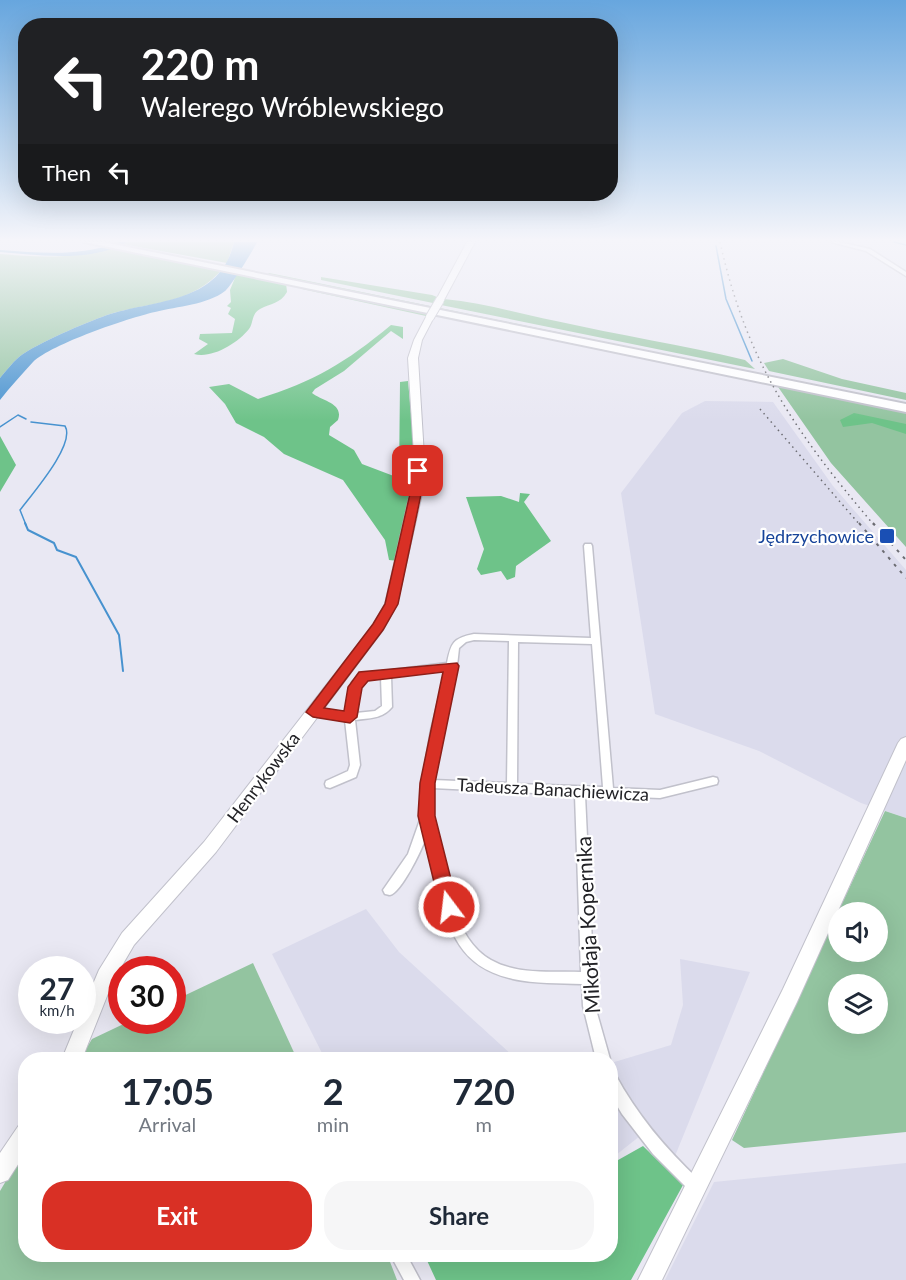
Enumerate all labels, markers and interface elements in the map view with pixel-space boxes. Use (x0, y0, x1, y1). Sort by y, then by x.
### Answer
text: 220 m (141, 39, 259, 89)
icon: left (42, 42, 120, 120)
text: Walerego Wróblewskiego (141, 90, 444, 123)
icon: left (103, 156, 136, 189)
text: Then (42, 159, 91, 186)
pin (392, 445, 443, 496)
icon: arrive (401, 454, 434, 487)
place label: Jędrzychowice (758, 525, 874, 547)
marker: Jędrzychowice (878, 527, 896, 545)
street label: Henrykowska (222, 727, 304, 827)
street label: Tadeusza Banachiewicza (456, 773, 650, 805)
street label: Mikołaja Kopernika (570, 836, 604, 1014)
position arrow (417, 875, 481, 939)
map controls (828, 902, 888, 1034)
button: sound (828, 902, 888, 962)
speed limit sign: 30 (108, 956, 186, 1034)
text: 27 (40, 970, 74, 1006)
button: layers (828, 974, 888, 1034)
text: km/h (39, 1001, 75, 1019)
text: 17:05 (121, 1069, 214, 1113)
text: 2 (323, 1069, 344, 1113)
text: 720 (452, 1069, 515, 1113)
text: Arrival (139, 1112, 196, 1136)
text: min (317, 1112, 349, 1136)
text: m (475, 1112, 492, 1136)
button: Exit (42, 1181, 312, 1250)
button: Share (324, 1181, 594, 1250)

